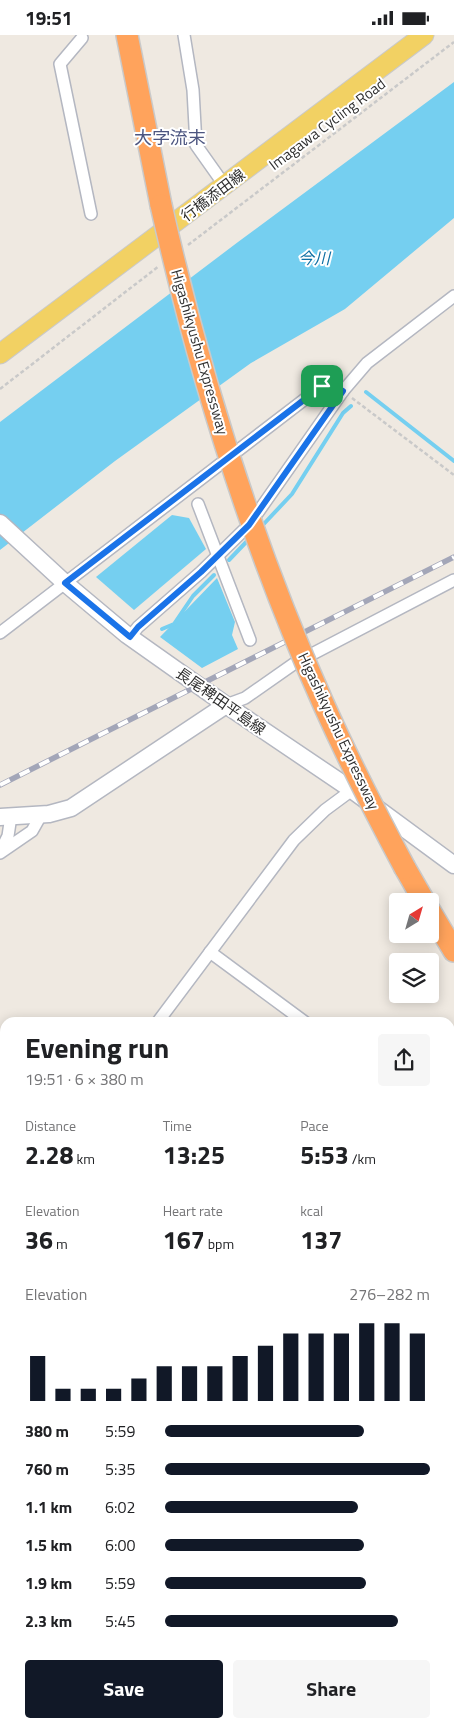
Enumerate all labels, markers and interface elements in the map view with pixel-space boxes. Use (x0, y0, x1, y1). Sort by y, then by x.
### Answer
text: 19:51 (25, 3, 72, 32)
street label: Imagawa Cycling Road (264, 72, 390, 176)
district label: 大字流末 (134, 124, 206, 151)
street label: 行橋添田線 (176, 163, 250, 227)
water label: 今川 (298, 246, 332, 270)
street label: Higashikyushu Expressway (165, 267, 235, 437)
pin (301, 365, 343, 407)
icon: arrive (308, 372, 336, 400)
street label: Higashikyushu Expressway (292, 649, 386, 813)
street label: 長尾稗田平島線 (171, 661, 271, 741)
north arrow (389, 893, 439, 943)
map controls (389, 893, 439, 1003)
button: layers (389, 953, 439, 1003)
text: Evening run (25, 1026, 169, 1069)
button: share (378, 1034, 430, 1086)
text: 19:51 · 6 × 380 m (25, 1067, 144, 1091)
text: Distance (25, 1115, 76, 1136)
text: Time (163, 1115, 192, 1136)
text: Pace (300, 1115, 329, 1136)
text: 2.28 (25, 1136, 73, 1174)
text: 13:25 (163, 1136, 225, 1174)
text: 5:53 (300, 1136, 349, 1174)
text: km (73, 1148, 95, 1169)
text: /km (349, 1148, 376, 1169)
text: Elevation (25, 1200, 79, 1221)
text: Heart rate (163, 1200, 223, 1221)
text: kcal (300, 1200, 323, 1221)
text: 36 (25, 1221, 53, 1259)
text: 167 (163, 1221, 205, 1259)
text: 137 (300, 1221, 342, 1259)
text: m (53, 1233, 68, 1254)
text: bpm (205, 1233, 234, 1254)
text: Elevation (25, 1282, 87, 1306)
text: 276–282 m (349, 1282, 430, 1306)
text: 380 m (25, 1419, 69, 1443)
text: 5:59 (105, 1419, 135, 1443)
text: 760 m (25, 1457, 69, 1481)
text: 5:35 (105, 1457, 135, 1481)
text: 1.1 km (25, 1495, 72, 1519)
text: 6:02 (105, 1495, 135, 1519)
text: 1.5 km (25, 1533, 72, 1557)
text: 6:00 (105, 1533, 135, 1557)
text: 1.9 km (25, 1571, 72, 1595)
text: 5:59 (105, 1571, 135, 1595)
text: 2.3 km (25, 1609, 72, 1633)
text: 5:45 (105, 1609, 135, 1633)
button: Save (25, 1660, 223, 1718)
button: Share (233, 1660, 430, 1718)

